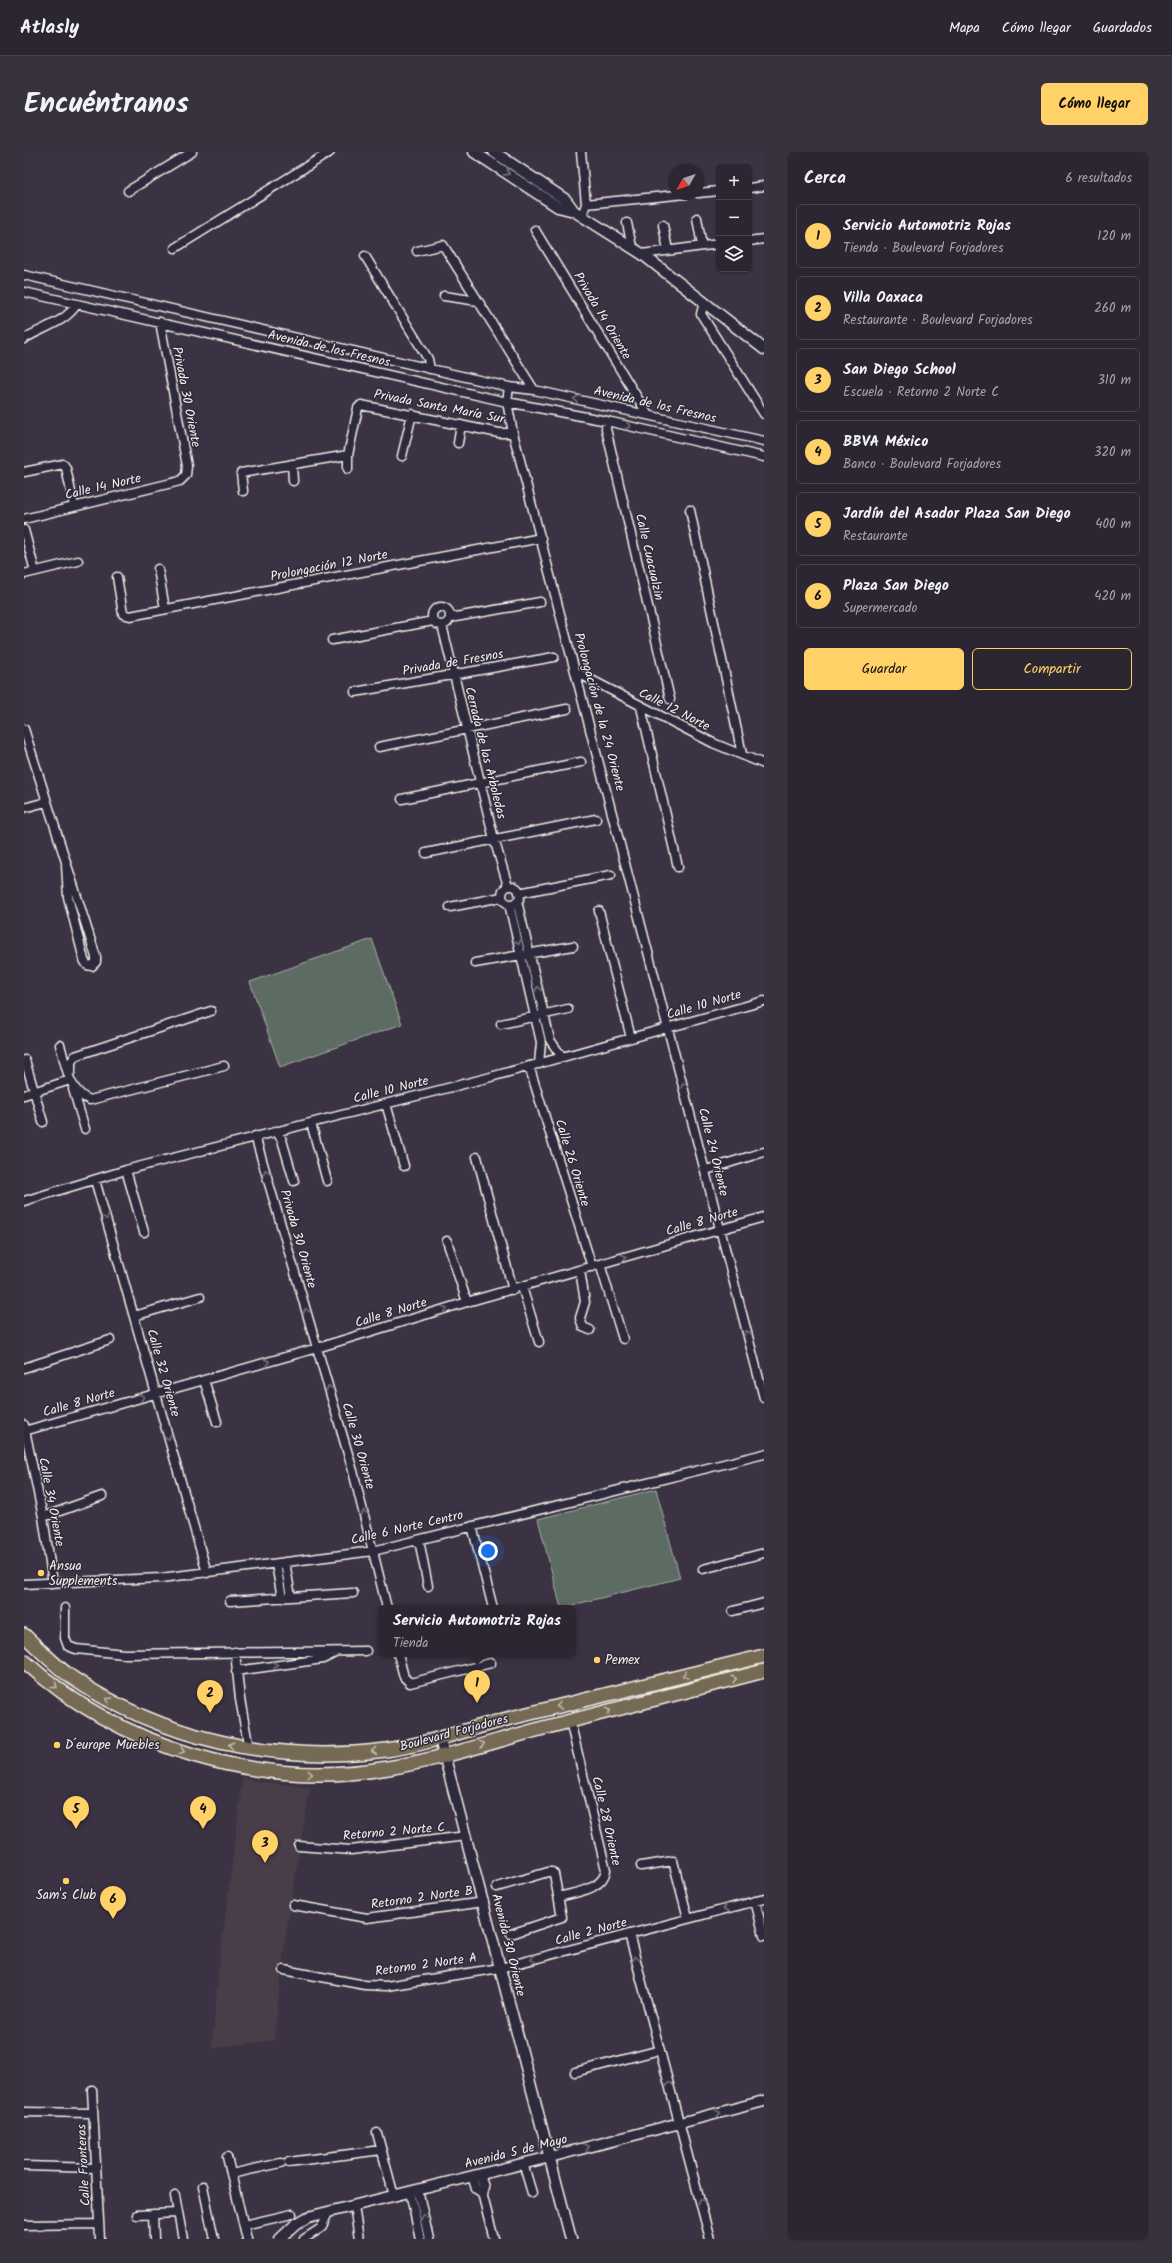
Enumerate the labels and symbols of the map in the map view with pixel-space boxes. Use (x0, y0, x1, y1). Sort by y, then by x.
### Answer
north arrow (668, 164, 704, 200)
one-way arrow (503, 169, 510, 176)
street label: Privada 14 Oriente (567, 268, 637, 364)
street label: Avenida de los Fresnos (266, 325, 393, 373)
street label: Privada 30 Oriente (166, 345, 206, 449)
street label: Avenida de los Fresnos (592, 381, 719, 429)
street label: Privada Santa María Sur (372, 384, 507, 430)
one-way arrow (572, 396, 579, 404)
one-way arrow (625, 421, 631, 429)
street label: Calle 14 Norte (63, 468, 143, 506)
street label: Calle Cuacualzin (629, 512, 669, 603)
street label: Prolongación 12 Norte (269, 544, 390, 588)
street label: Prolongación de la 24 Oriente (568, 630, 630, 794)
street label: Privada de Fresnos (401, 644, 506, 682)
street label: Calle 12 Norte (634, 683, 714, 737)
street label: Cerrada de las Arboledas (458, 685, 512, 822)
one-way arrow (513, 938, 521, 945)
street label: Calle 10 Norte (664, 984, 744, 1026)
one-way arrow (534, 986, 542, 992)
street label: Calle 10 Norte (351, 1070, 431, 1110)
one-way arrow (680, 1082, 689, 1089)
street label: Calle 24 Oriente (692, 1106, 734, 1198)
street label: Calle 26 Oriente (549, 1117, 595, 1209)
one-way arrow (262, 1169, 271, 1176)
street label: Privada 30 Oriente (274, 1187, 322, 1291)
street label: Calle 8 Norte (663, 1202, 741, 1242)
one-way arrow (101, 1214, 110, 1221)
one-way arrow (621, 1253, 628, 1262)
street label: Calle 8 Norte (352, 1292, 430, 1334)
one-way arrow (442, 1305, 449, 1313)
one-way arrow (302, 1307, 311, 1314)
street label: Calle 32 Oriente (140, 1327, 186, 1420)
one-way arrow (744, 1330, 752, 1337)
one-way arrow (264, 1358, 271, 1367)
street label: Calle 8 Norte (40, 1383, 118, 1423)
one-way arrow (325, 1384, 333, 1391)
one-way arrow (138, 1393, 145, 1402)
street label: Calle 30 Oriente (336, 1400, 380, 1492)
one-way arrow (163, 1433, 172, 1440)
street label: Calle 34 Oriente (32, 1456, 70, 1548)
street label: Calle 6 Norte Centro (349, 1505, 465, 1551)
one-way arrow (360, 1510, 368, 1516)
your location (478, 1541, 498, 1561)
place label: Ansua Supplements (49, 1556, 118, 1592)
marker: Ansua Supplements (36, 1568, 46, 1578)
place label: Pemex (605, 1650, 640, 1671)
marker: Pemex (592, 1655, 602, 1665)
one-way arrow (272, 1661, 278, 1670)
pin: 1 (464, 1670, 490, 1703)
one-way arrow (682, 1670, 689, 1679)
one-way arrow (731, 1675, 737, 1683)
pin: 2 (197, 1680, 223, 1713)
one-way arrow (50, 1681, 57, 1688)
one-way arrow (106, 1697, 113, 1705)
one-way arrow (556, 1701, 563, 1710)
one-way arrow (604, 1707, 611, 1716)
street label: Boulevard Forjadores (397, 1708, 511, 1758)
place label: D´europe Muebles (65, 1735, 160, 1756)
marker: D´europe Muebles (52, 1740, 62, 1750)
one-way arrow (228, 1741, 234, 1749)
one-way arrow (479, 1741, 486, 1749)
one-way arrow (178, 1747, 185, 1755)
one-way arrow (371, 1747, 377, 1756)
one-way arrow (307, 1769, 313, 1778)
street label: Calle 28 Oriente (586, 1774, 626, 1868)
pin: 5 (63, 1796, 89, 1829)
pin: 4 (190, 1796, 216, 1829)
street label: Retorno 2 Norte C (342, 1817, 446, 1847)
pin: 3 (252, 1830, 278, 1863)
marker: Sam's Club (61, 1876, 71, 1886)
street label: Retorno 2 Norte B (370, 1880, 474, 1916)
place label: Sam's Club (36, 1885, 96, 1906)
pin: 6 (100, 1886, 126, 1919)
street label: Avenida 30 Oriente (485, 1891, 531, 1999)
one-way arrow (723, 1904, 729, 1912)
street label: Calle 2 Norte (553, 1912, 630, 1952)
street label: Retorno 2 Norte A (374, 1947, 478, 1983)
one-way arrow (530, 1954, 537, 1963)
one-way arrow (631, 1956, 640, 1963)
one-way arrow (666, 2081, 674, 2088)
one-way arrow (714, 2109, 721, 2118)
street label: Calle Fronteras (71, 2123, 97, 2207)
street label: Avenida 5 de Mayo (462, 2129, 570, 2175)
one-way arrow (584, 2143, 591, 2152)
one-way arrow (697, 2198, 705, 2204)
one-way arrow (421, 2214, 429, 2221)

